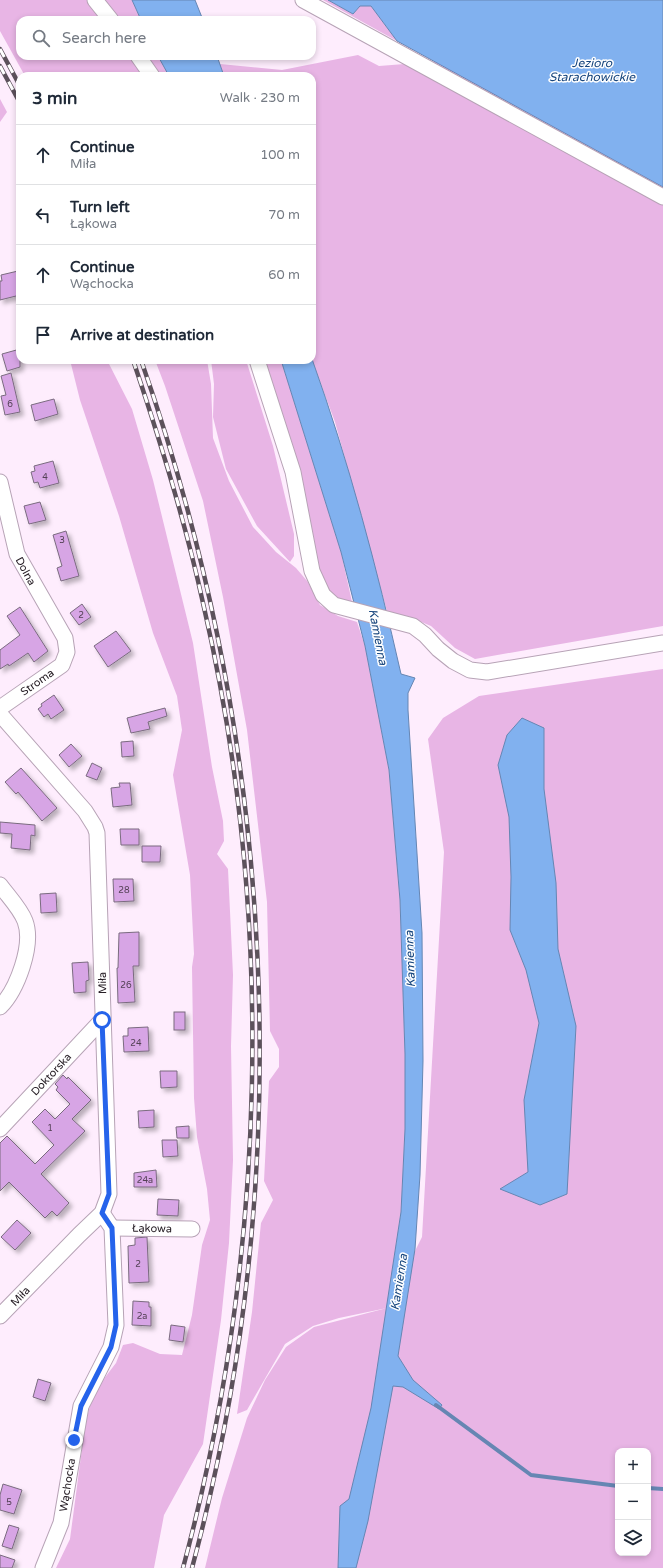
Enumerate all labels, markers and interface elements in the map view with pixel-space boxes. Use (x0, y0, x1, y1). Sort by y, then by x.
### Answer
search box (16, 16, 316, 60)
icon: search (30, 27, 52, 49)
text: Search here (62, 29, 146, 47)
water label: Jezioro Starachowickie (549, 56, 636, 84)
text: 3 min (32, 88, 77, 109)
text: Walk · 230 m (220, 90, 300, 106)
text: Continue (70, 138, 134, 156)
icon: ahead (32, 144, 54, 166)
text: 100 m (260, 147, 300, 163)
text: Miła (70, 156, 96, 172)
text: Turn left (70, 198, 130, 216)
icon: left (32, 204, 54, 226)
text: 70 m (268, 207, 300, 223)
text: Łąkowa (70, 216, 117, 232)
text: Continue (70, 258, 134, 276)
icon: ahead (32, 264, 54, 286)
text: 60 m (268, 267, 300, 283)
text: Wąchocka (70, 276, 134, 292)
icon: arrive (32, 324, 54, 346)
text: Arrive at destination (70, 326, 214, 344)
house number: 6 (7, 399, 13, 410)
house number: 4 (42, 472, 48, 483)
house number: 3 (59, 535, 65, 546)
street label: Dolna (13, 555, 38, 588)
water label: Kamienna (366, 608, 390, 667)
house number: 2 (78, 610, 84, 621)
street label: Stroma (18, 666, 56, 699)
house number: 28 (118, 885, 130, 896)
water label: Kamienna (402, 930, 418, 988)
street label: Miła (96, 972, 109, 994)
house number: 26 (120, 980, 132, 991)
route start (93, 1011, 111, 1029)
house number: 24 (130, 1038, 142, 1049)
street label: Doktorska (29, 1050, 74, 1098)
house number: 1 (47, 1123, 53, 1134)
house number: 24a (137, 1175, 153, 1186)
street label: Łąkowa (132, 1222, 172, 1235)
water label: Kamienna (388, 1253, 410, 1311)
house number: 2 (135, 1259, 141, 1270)
street label: Miła (8, 1284, 33, 1309)
house number: 2a (137, 1311, 147, 1322)
route end (65, 1431, 83, 1449)
map controls (615, 1448, 651, 1556)
button: + (615, 1448, 651, 1484)
street label: Wąchocka (57, 1457, 78, 1513)
button: − (615, 1484, 651, 1520)
house number: 5 (6, 1497, 12, 1508)
button: layers (615, 1520, 651, 1556)

